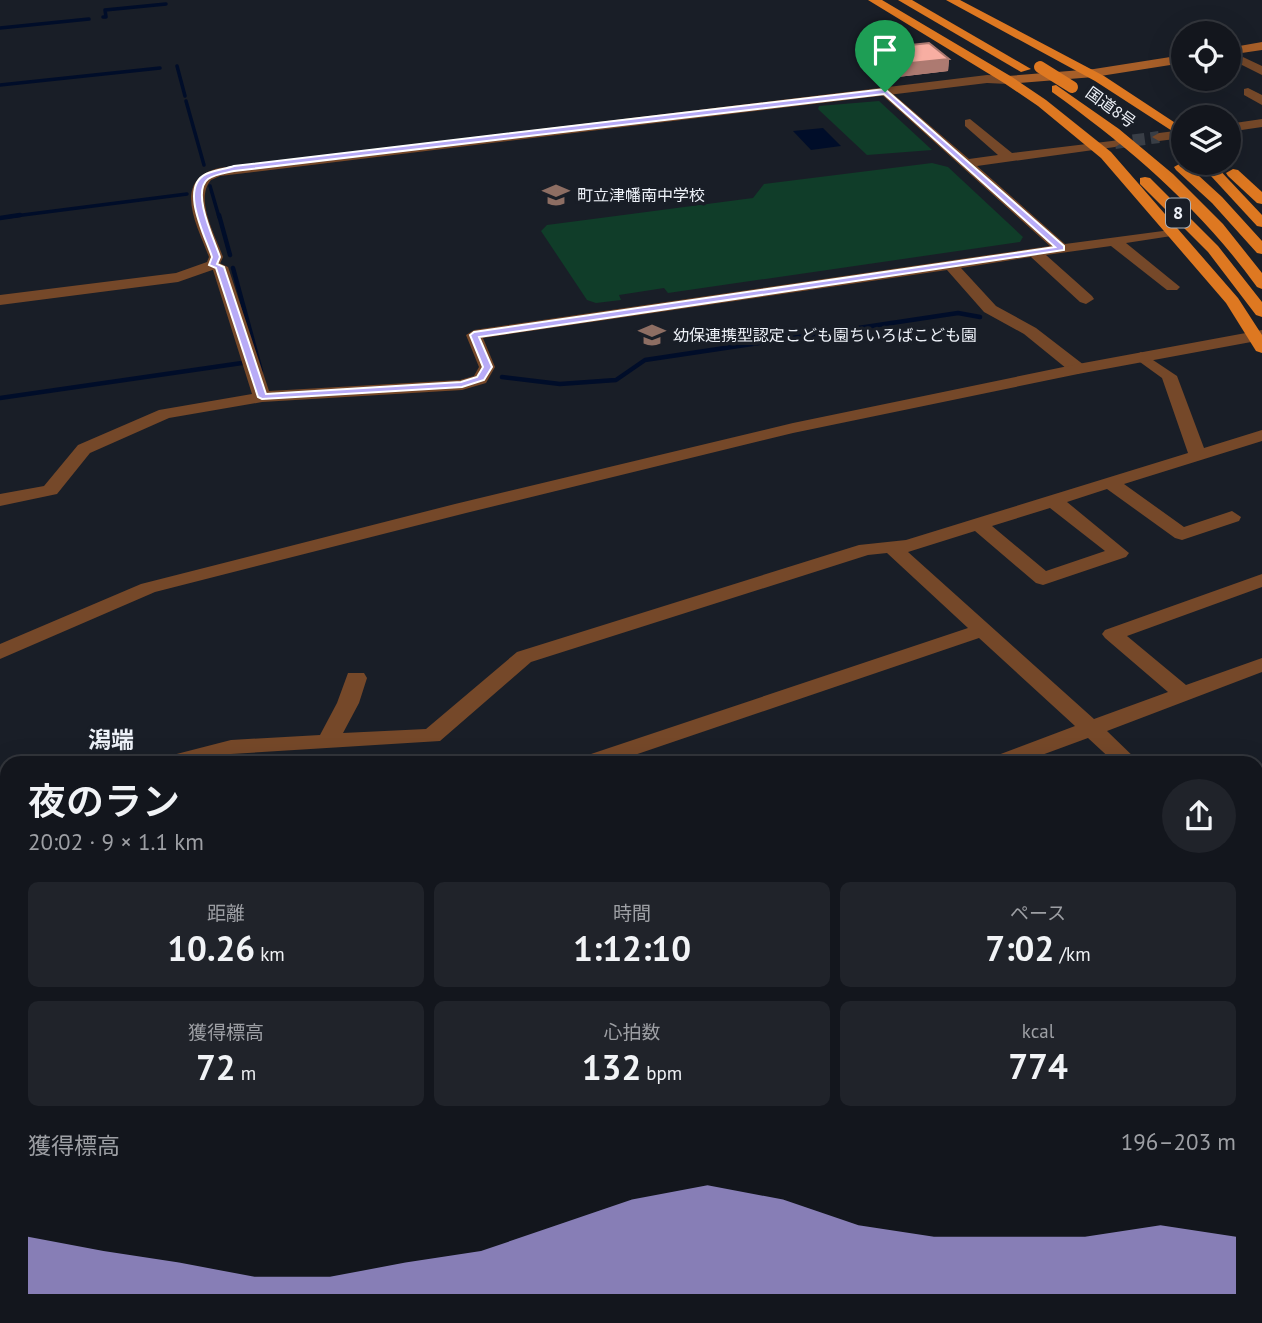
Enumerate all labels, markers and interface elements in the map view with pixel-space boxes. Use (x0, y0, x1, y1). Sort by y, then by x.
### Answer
pin (855, 20, 915, 92)
map controls (1171, 21, 1241, 175)
button: locate (1171, 21, 1241, 91)
icon: arrive (866, 31, 904, 69)
street label: 国道8号 (1082, 82, 1140, 132)
button: layers (1171, 105, 1241, 175)
school or university icon: 町立津幡南中学校 (541, 180, 571, 210)
place label: 町立津幡南中学校 (577, 185, 705, 205)
road number: 8 (1166, 198, 1190, 228)
school or university icon: 幼保連携型認定こども園ちいろばこども園 (637, 320, 667, 350)
place label: 幼保連携型認定こども園ちいろばこども園 (673, 325, 977, 345)
district label: 潟端 (88, 725, 134, 754)
text: 夜のラン (28, 776, 180, 825)
button: share (1162, 779, 1236, 853)
text: 20:02 · 9 × 1.1 km (28, 827, 204, 856)
text: 距離 (207, 901, 245, 925)
text: 時間 (613, 901, 651, 925)
text: ペース (1010, 901, 1066, 925)
text: 10.26 (167, 925, 255, 971)
text: 1:12:10 (573, 925, 691, 971)
text: 7:02 (985, 925, 1054, 971)
text: km (255, 942, 285, 966)
text: /km (1054, 942, 1091, 966)
text: kcal (1022, 1019, 1054, 1043)
text: 獲得標高 (188, 1020, 264, 1044)
text: 心拍数 (603, 1020, 661, 1044)
text: 774 (1008, 1043, 1068, 1089)
text: 72 (196, 1044, 236, 1090)
text: 132 (582, 1044, 641, 1090)
text: m (236, 1061, 256, 1085)
text: bpm (641, 1061, 682, 1085)
text: 196–203 m (1121, 1127, 1236, 1156)
text: 獲得標高 (28, 1131, 120, 1160)

